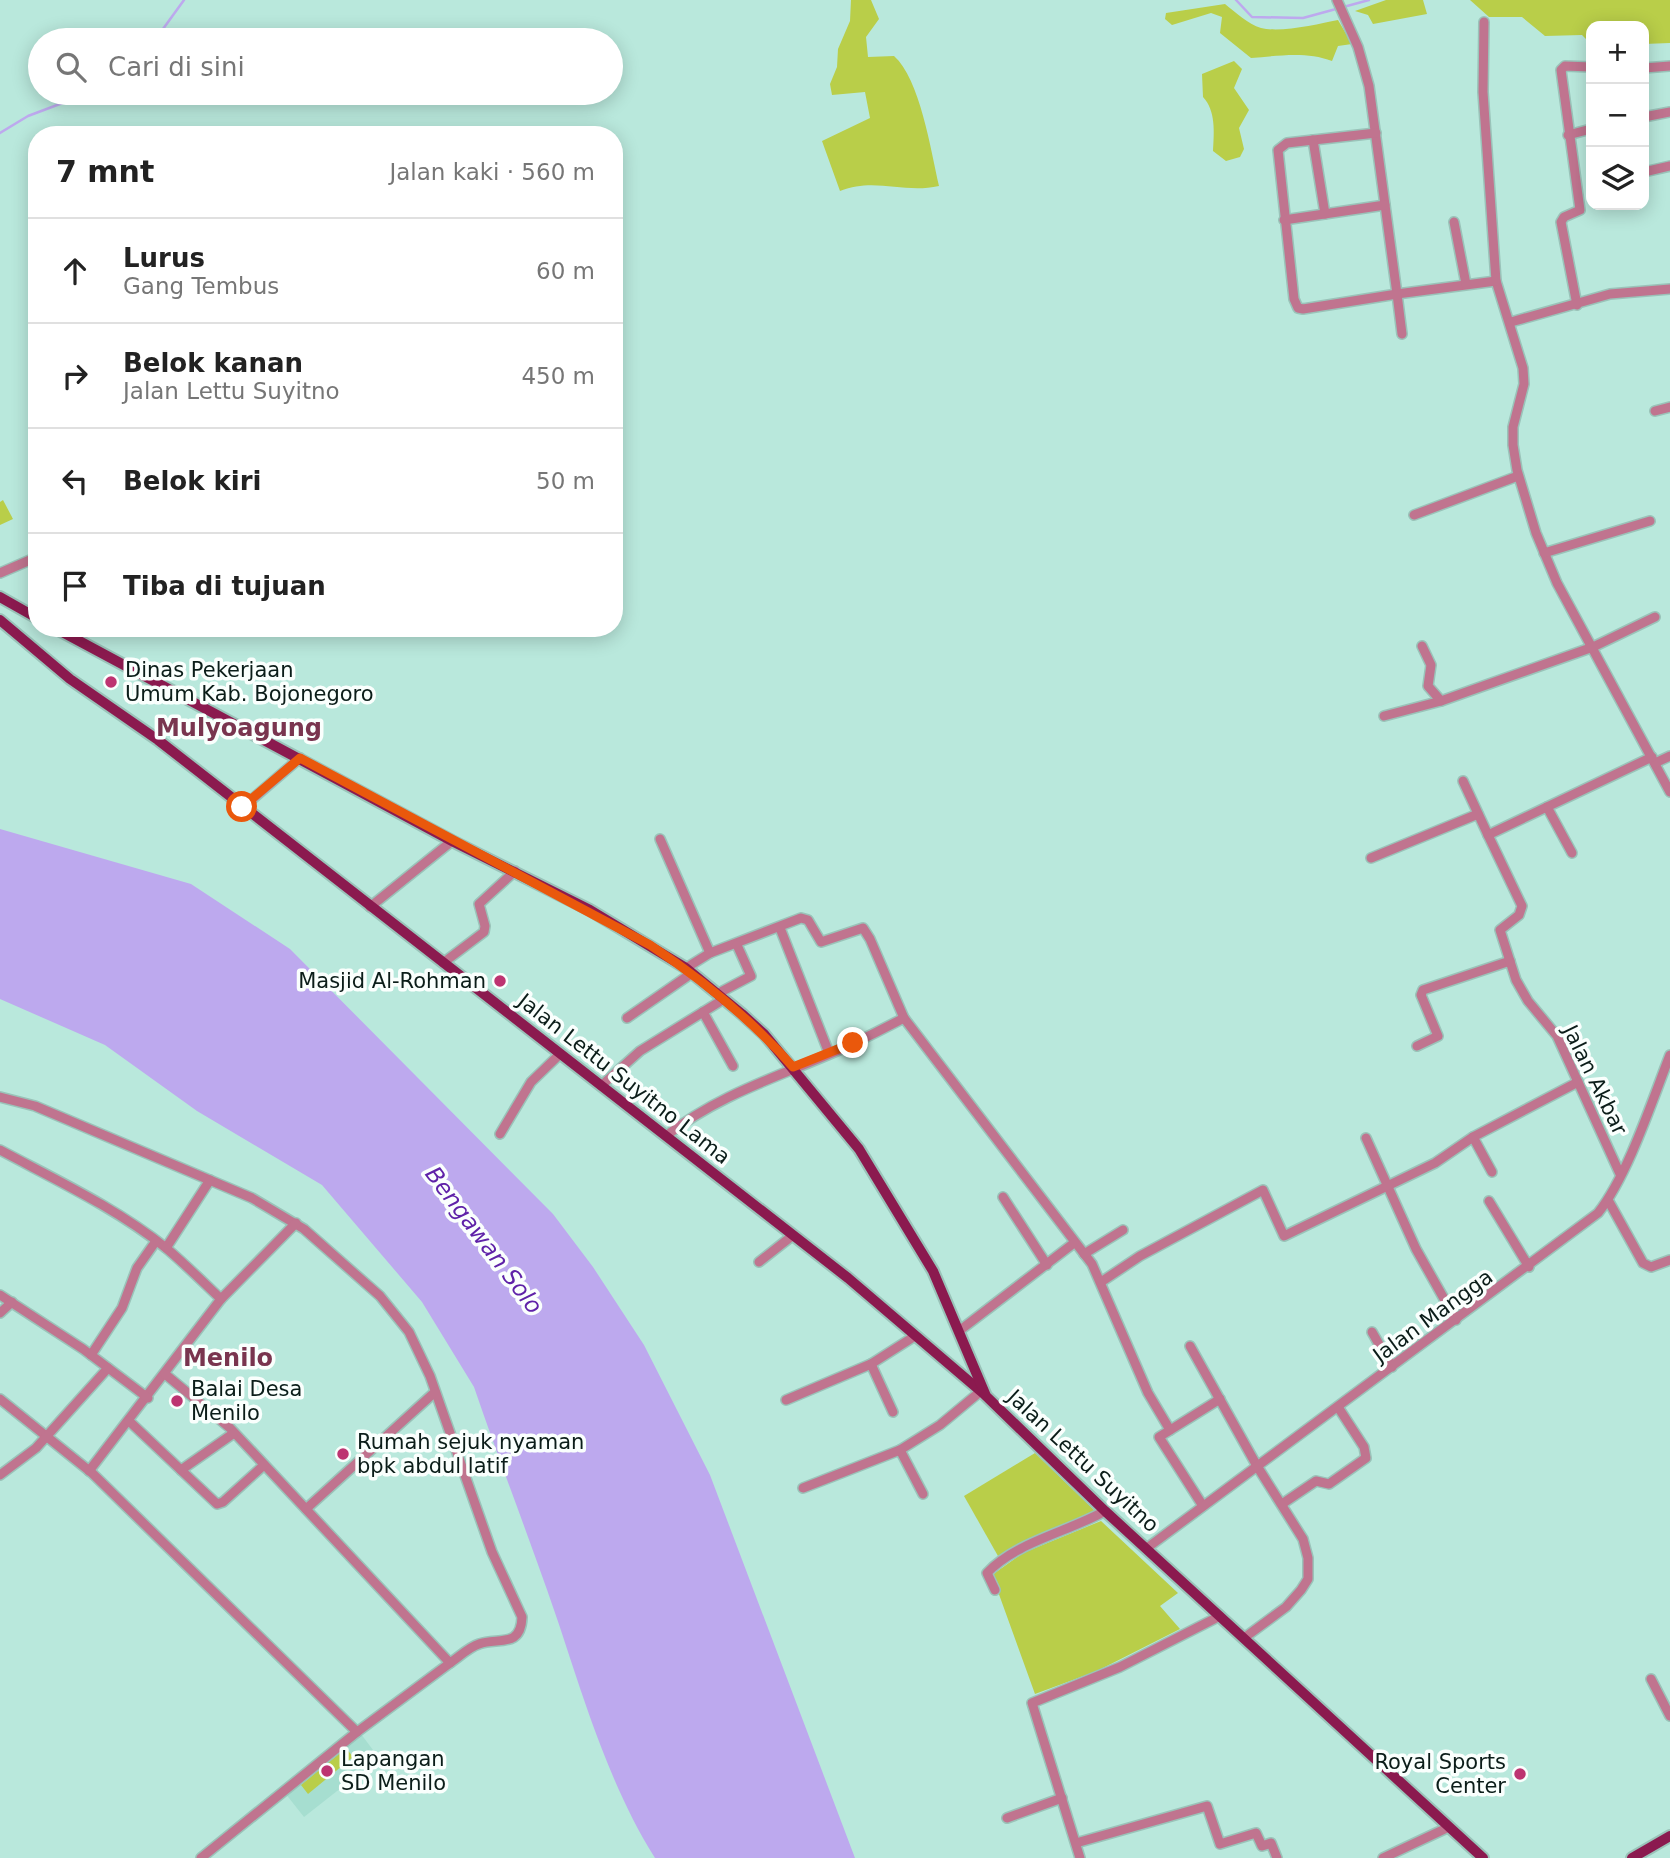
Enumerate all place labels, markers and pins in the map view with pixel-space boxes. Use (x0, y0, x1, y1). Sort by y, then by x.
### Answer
place label: Dinas Pekerjaan Umum Kab. Bojonegoro (125, 658, 374, 706)
marker: Dinas Pekerjaan Umum Kab. Bojonegoro (103, 674, 119, 690)
place label: Masjid Al-Rohman (298, 969, 486, 993)
marker: Masjid Al-Rohman (492, 973, 508, 989)
place label: Balai Desa Menilo (191, 1377, 302, 1425)
marker: Balai Desa Menilo (169, 1393, 185, 1409)
place label: Rumah sejuk nyaman bpk abdul latif (357, 1430, 584, 1478)
marker: Rumah sejuk nyaman bpk abdul latif (335, 1446, 351, 1462)
place label: Lapangan SD Menilo (341, 1747, 446, 1795)
place label: Royal Sports Center (1374, 1750, 1506, 1798)
marker: Lapangan SD Menilo (319, 1763, 335, 1779)
marker: Royal Sports Center (1512, 1766, 1528, 1782)

